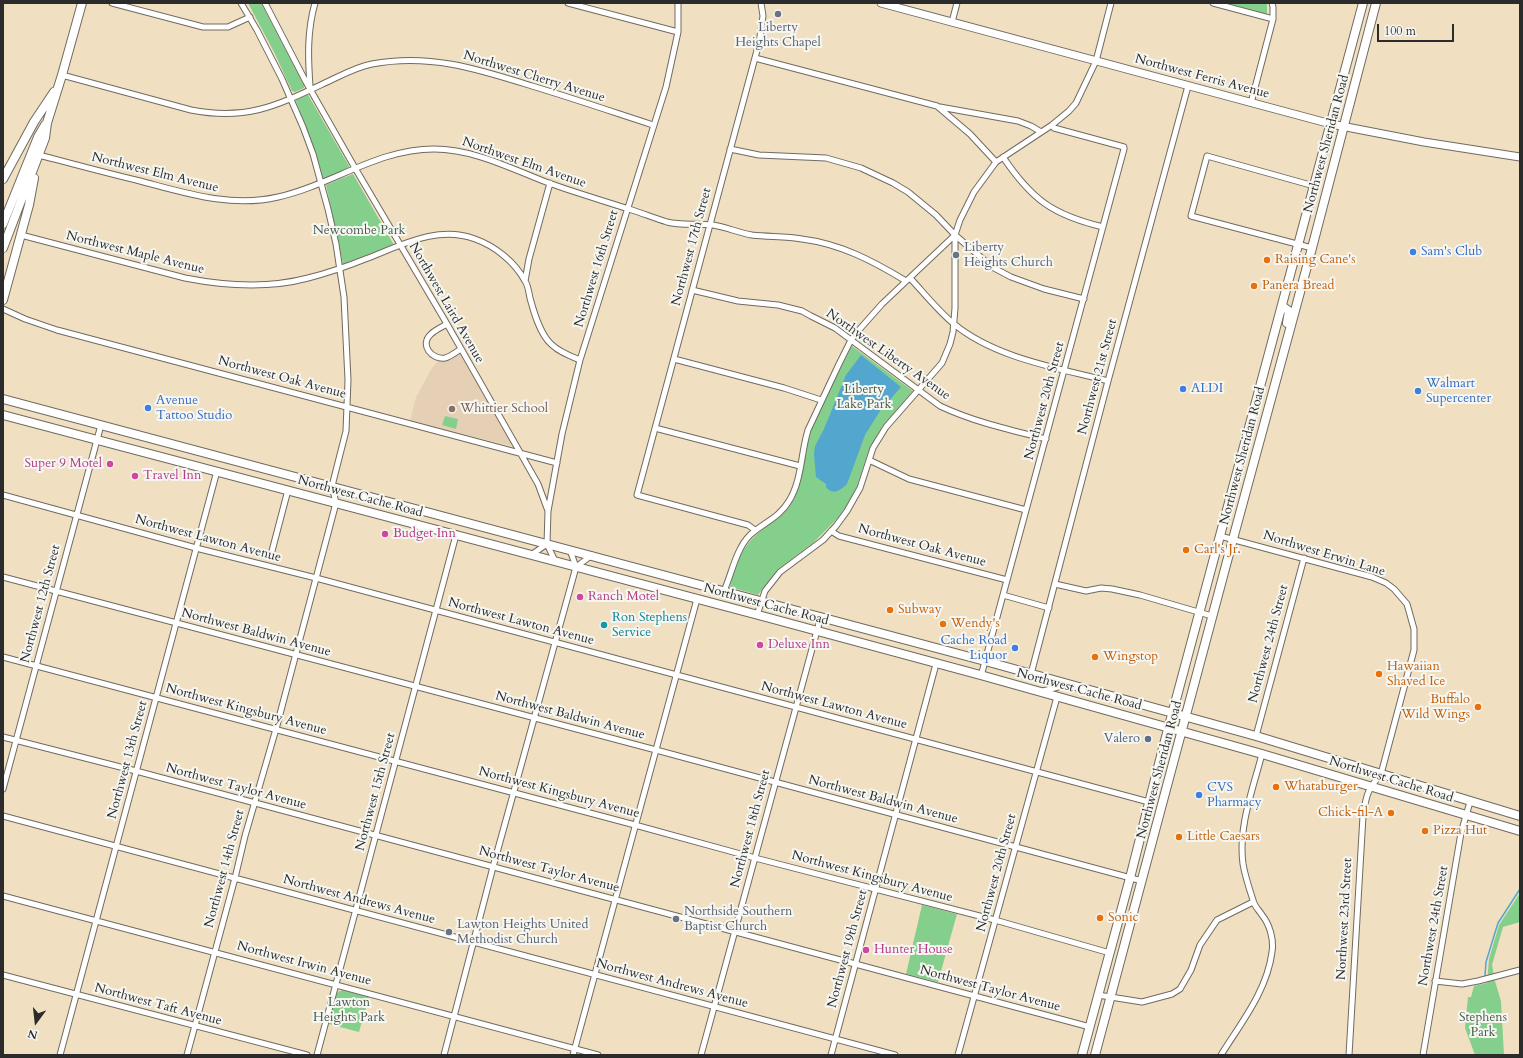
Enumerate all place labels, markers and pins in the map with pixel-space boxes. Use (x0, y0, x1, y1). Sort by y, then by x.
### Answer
marker: Liberty Heights Chapel (773, 9, 783, 19)
place label: Liberty Heights Chapel (735, 20, 821, 51)
place label: Liberty Heights Church (964, 240, 1053, 271)
place label: Sam's Club (1421, 244, 1482, 260)
marker: Sam's Club (1408, 247, 1418, 257)
marker: Liberty Heights Church (951, 250, 961, 260)
place label: Raising Cane's (1275, 252, 1356, 268)
marker: Raising Cane's (1262, 255, 1272, 265)
place label: Panera Bread (1262, 278, 1334, 294)
marker: Panera Bread (1249, 281, 1259, 291)
place label: Walmart Supercenter (1426, 376, 1491, 407)
place label: ALDI (1191, 381, 1223, 397)
marker: ALDI (1178, 384, 1188, 394)
marker: Walmart Supercenter (1413, 386, 1423, 396)
place label: Avenue Tattoo Studio (156, 393, 232, 424)
place label: Whittier School (460, 401, 548, 417)
marker: Avenue Tattoo Studio (143, 403, 153, 413)
marker: Whittier School (447, 404, 457, 414)
place label: Super 9 Motel (25, 456, 102, 472)
marker: Super 9 Motel (105, 459, 115, 469)
place label: Travel Inn (143, 468, 201, 484)
marker: Travel Inn (130, 471, 140, 481)
place label: Budget Inn (393, 526, 456, 542)
marker: Budget Inn (380, 529, 390, 539)
place label: Carl's Jr. (1194, 542, 1241, 558)
marker: Carl's Jr. (1181, 545, 1191, 555)
place label: Ranch Motel (588, 589, 659, 605)
marker: Ranch Motel (575, 592, 585, 602)
place label: Subway (898, 602, 942, 618)
marker: Subway (885, 605, 895, 615)
place label: Ron Stephens Service (612, 610, 687, 641)
place label: Wendy's (951, 616, 1000, 632)
marker: Wendy's (938, 619, 948, 629)
marker: Ron Stephens Service (599, 620, 609, 630)
place label: Cache Road Liquor (940, 633, 1007, 664)
place label: Deluxe Inn (768, 637, 830, 653)
marker: Deluxe Inn (755, 640, 765, 650)
marker: Cache Road Liquor (1010, 643, 1020, 653)
place label: Wingstop (1103, 649, 1158, 665)
marker: Wingstop (1090, 652, 1100, 662)
place label: Hawaiian Shaved Ice (1387, 659, 1445, 690)
marker: Hawaiian Shaved Ice (1374, 669, 1384, 679)
place label: Buffalo Wild Wings (1401, 692, 1470, 723)
marker: Buffalo Wild Wings (1473, 702, 1483, 712)
place label: Valero (1104, 731, 1140, 747)
marker: Valero (1143, 734, 1153, 744)
place label: Whataburger (1284, 779, 1358, 795)
place label: CVS Pharmacy (1207, 780, 1262, 811)
marker: Whataburger (1271, 782, 1281, 792)
marker: CVS Pharmacy (1194, 790, 1204, 800)
place label: Chick-fil-A (1318, 805, 1383, 821)
marker: Chick-fil-A (1386, 808, 1396, 818)
place label: Pizza Hut (1433, 823, 1487, 839)
marker: Pizza Hut (1420, 826, 1430, 836)
place label: Little Caesars (1187, 829, 1260, 845)
marker: Little Caesars (1174, 832, 1184, 842)
place label: Northside Southern Baptist Church (684, 904, 792, 935)
place label: Sonic (1108, 910, 1139, 926)
marker: Sonic (1095, 913, 1105, 923)
marker: Northside Southern Baptist Church (671, 914, 681, 924)
place label: Lawton Heights United Methodist Church (457, 917, 588, 948)
marker: Lawton Heights United Methodist Church (444, 927, 454, 937)
place label: Hunter House (874, 942, 953, 958)
marker: Hunter House (861, 945, 871, 955)

